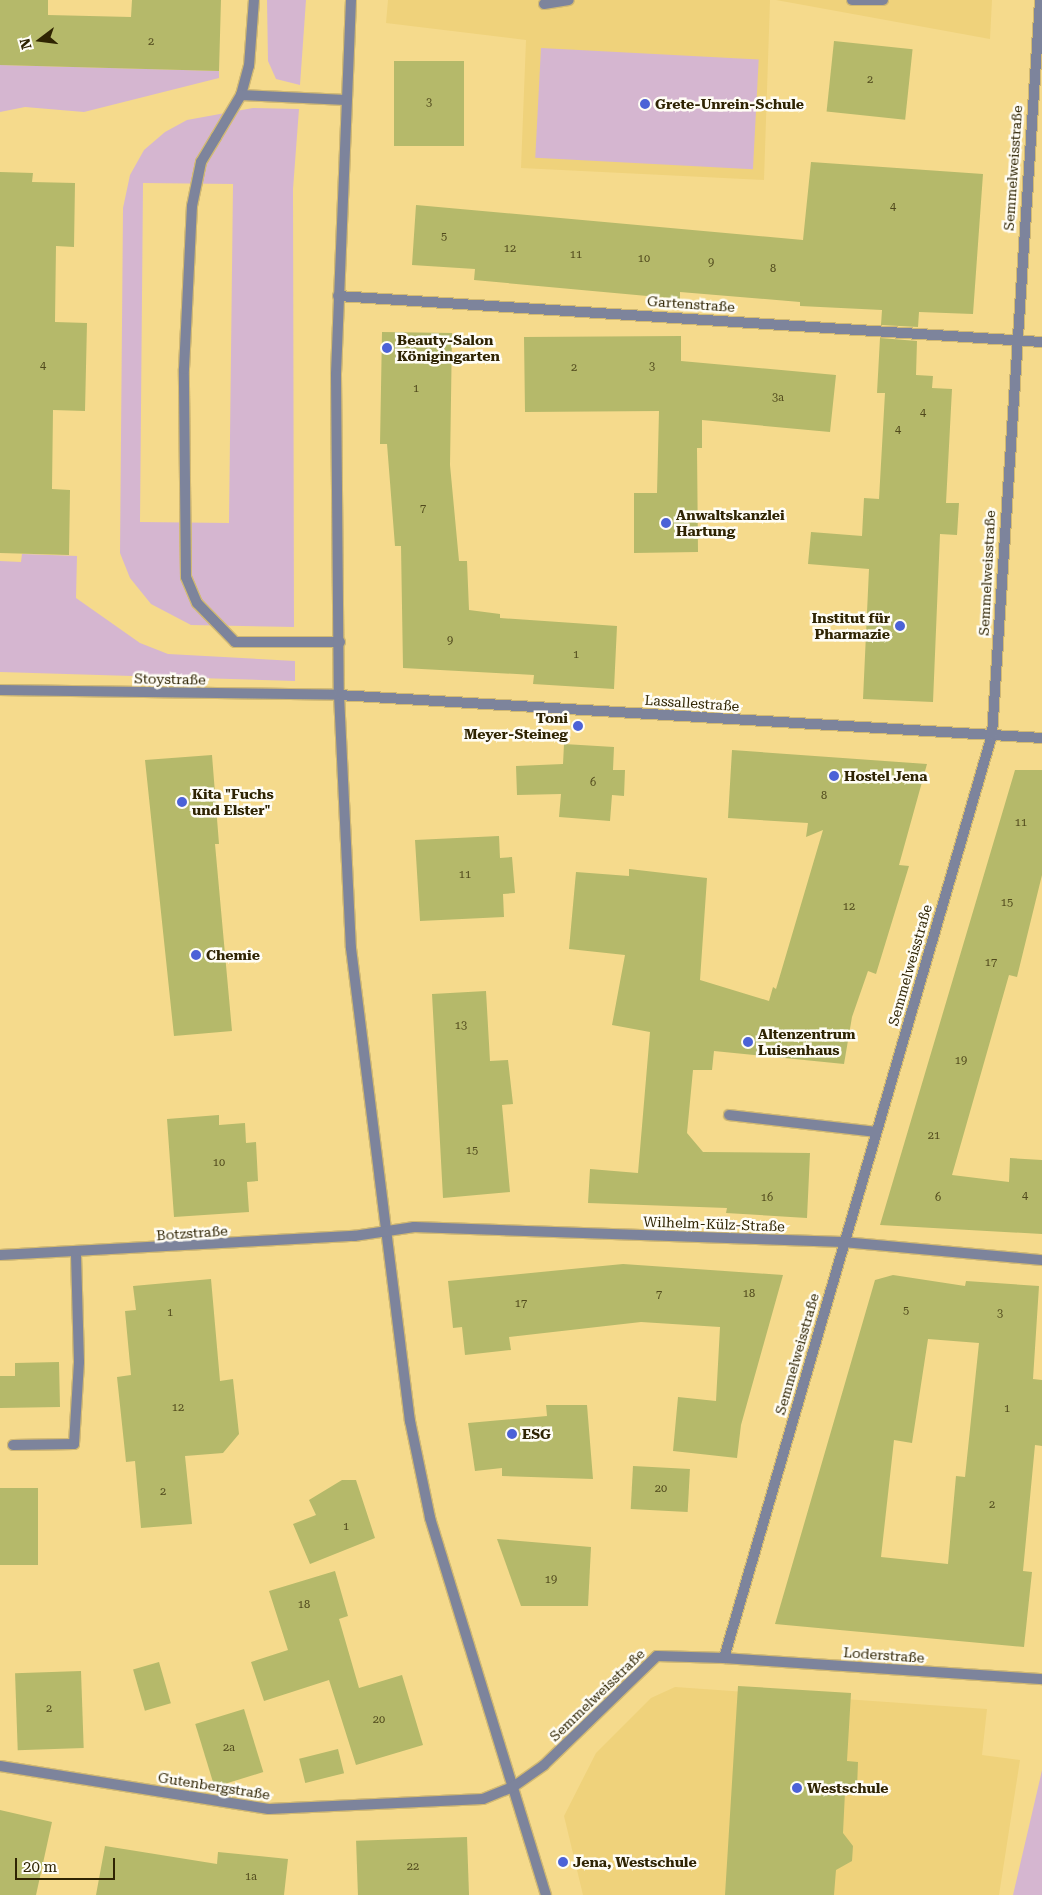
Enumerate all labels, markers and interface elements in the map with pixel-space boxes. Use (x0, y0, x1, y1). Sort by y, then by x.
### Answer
north arrow (15, 15, 65, 65)
house number: 2 (148, 35, 154, 49)
text: N (16, 37, 35, 51)
house number: 2 (867, 73, 873, 87)
house number: 3 (426, 96, 432, 110)
place label: Grete-Unrein-Schule (655, 96, 804, 112)
marker: Grete-Unrein-Schule (639, 98, 651, 110)
street label: Semmelweisstraße (1000, 105, 1026, 231)
house number: 4 (890, 200, 896, 214)
house number: 5 (441, 230, 447, 244)
house number: 12 (504, 242, 516, 256)
house number: 11 (570, 248, 582, 262)
house number: 10 (638, 252, 650, 266)
house number: 9 (708, 256, 714, 270)
house number: 8 (770, 262, 776, 276)
street label: Gartenstraße (647, 293, 735, 315)
place label: Beauty-Salon Königingarten (397, 332, 500, 364)
marker: Beauty-Salon Königingarten (381, 342, 393, 354)
house number: 4 (40, 359, 46, 373)
house number: 3 (649, 360, 655, 374)
house number: 2 (571, 361, 577, 375)
house number: 1 (413, 382, 419, 396)
house number: 3a (772, 391, 784, 405)
house number: 4 (920, 406, 926, 420)
house number: 4 (895, 423, 901, 437)
house number: 7 (420, 502, 426, 516)
place label: Anwaltskanzlei Hartung (676, 507, 785, 540)
street label: Semmelweisstraße (975, 510, 999, 636)
marker: Anwaltskanzlei Hartung (660, 517, 672, 529)
place label: Institut für Pharmazie (812, 610, 890, 642)
marker: Institut für Pharmazie (894, 620, 906, 632)
house number: 9 (447, 634, 453, 648)
house number: 1 (573, 648, 579, 662)
street label: Stoystraße (134, 670, 206, 688)
street label: Lassallestraße (644, 691, 740, 715)
place label: Toni Meyer-Steineg (464, 710, 568, 742)
marker: Toni Meyer-Steineg (572, 720, 584, 732)
place label: Hostel Jena (844, 768, 927, 784)
marker: Hostel Jena (828, 770, 840, 782)
house number: 6 (590, 776, 596, 790)
place label: Kita "Fuchs und Elster" (192, 786, 274, 819)
house number: 8 (821, 789, 827, 803)
marker: Kita "Fuchs und Elster" (176, 796, 188, 808)
house number: 11 (1015, 816, 1027, 830)
house number: 11 (459, 868, 471, 882)
house number: 15 (1001, 896, 1013, 910)
house number: 12 (843, 900, 855, 914)
street label: Semmelweisstraße (885, 902, 935, 1028)
place label: Chemie (206, 947, 260, 963)
marker: Chemie (190, 949, 202, 961)
house number: 17 (985, 956, 997, 970)
house number: 13 (455, 1019, 467, 1033)
place label: Altenzentrum Luisenhaus (758, 1026, 856, 1058)
marker: Altenzentrum Luisenhaus (742, 1036, 754, 1048)
house number: 19 (955, 1054, 967, 1068)
house number: 21 (928, 1129, 940, 1143)
house number: 15 (466, 1144, 478, 1158)
house number: 10 (213, 1156, 225, 1170)
house number: 4 (1022, 1189, 1028, 1203)
house number: 16 (761, 1191, 773, 1205)
house number: 6 (935, 1191, 941, 1205)
street label: Wilhelm-Külz-Straße (643, 1213, 785, 1235)
street label: Botzstraße (156, 1222, 228, 1244)
house number: 18 (743, 1287, 755, 1301)
house number: 7 (656, 1288, 662, 1302)
street label: Semmelweisstraße (772, 1291, 822, 1417)
house number: 17 (515, 1297, 527, 1311)
house number: 5 (903, 1304, 909, 1318)
house number: 1 (167, 1306, 173, 1320)
house number: 3 (997, 1307, 1003, 1321)
house number: 12 (172, 1401, 184, 1415)
house number: 1 (1004, 1402, 1010, 1416)
place label: ESG (522, 1426, 551, 1442)
marker: ESG (506, 1428, 518, 1440)
house number: 20 (655, 1482, 667, 1496)
house number: 2 (160, 1485, 166, 1499)
house number: 2 (989, 1498, 995, 1512)
house number: 1 (343, 1520, 349, 1534)
house number: 19 (545, 1573, 557, 1587)
house number: 18 (298, 1598, 310, 1612)
street label: Loderstraße (843, 1644, 925, 1666)
street label: Semmelweisstraße (546, 1645, 648, 1745)
house number: 2 (46, 1702, 52, 1716)
house number: 20 (373, 1713, 385, 1727)
house number: 2a (223, 1741, 235, 1755)
street label: Gutenbergstraße (157, 1769, 271, 1803)
place label: Westschule (807, 1780, 889, 1796)
marker: Westschule (791, 1782, 803, 1794)
scale bar (18, 1848, 118, 1880)
place label: Jena, Westschule (573, 1854, 697, 1870)
marker: Jena, Westschule (557, 1856, 569, 1868)
text: 20 m (23, 1858, 57, 1876)
house number: 22 (407, 1860, 419, 1874)
house number: 1a (245, 1870, 257, 1884)

